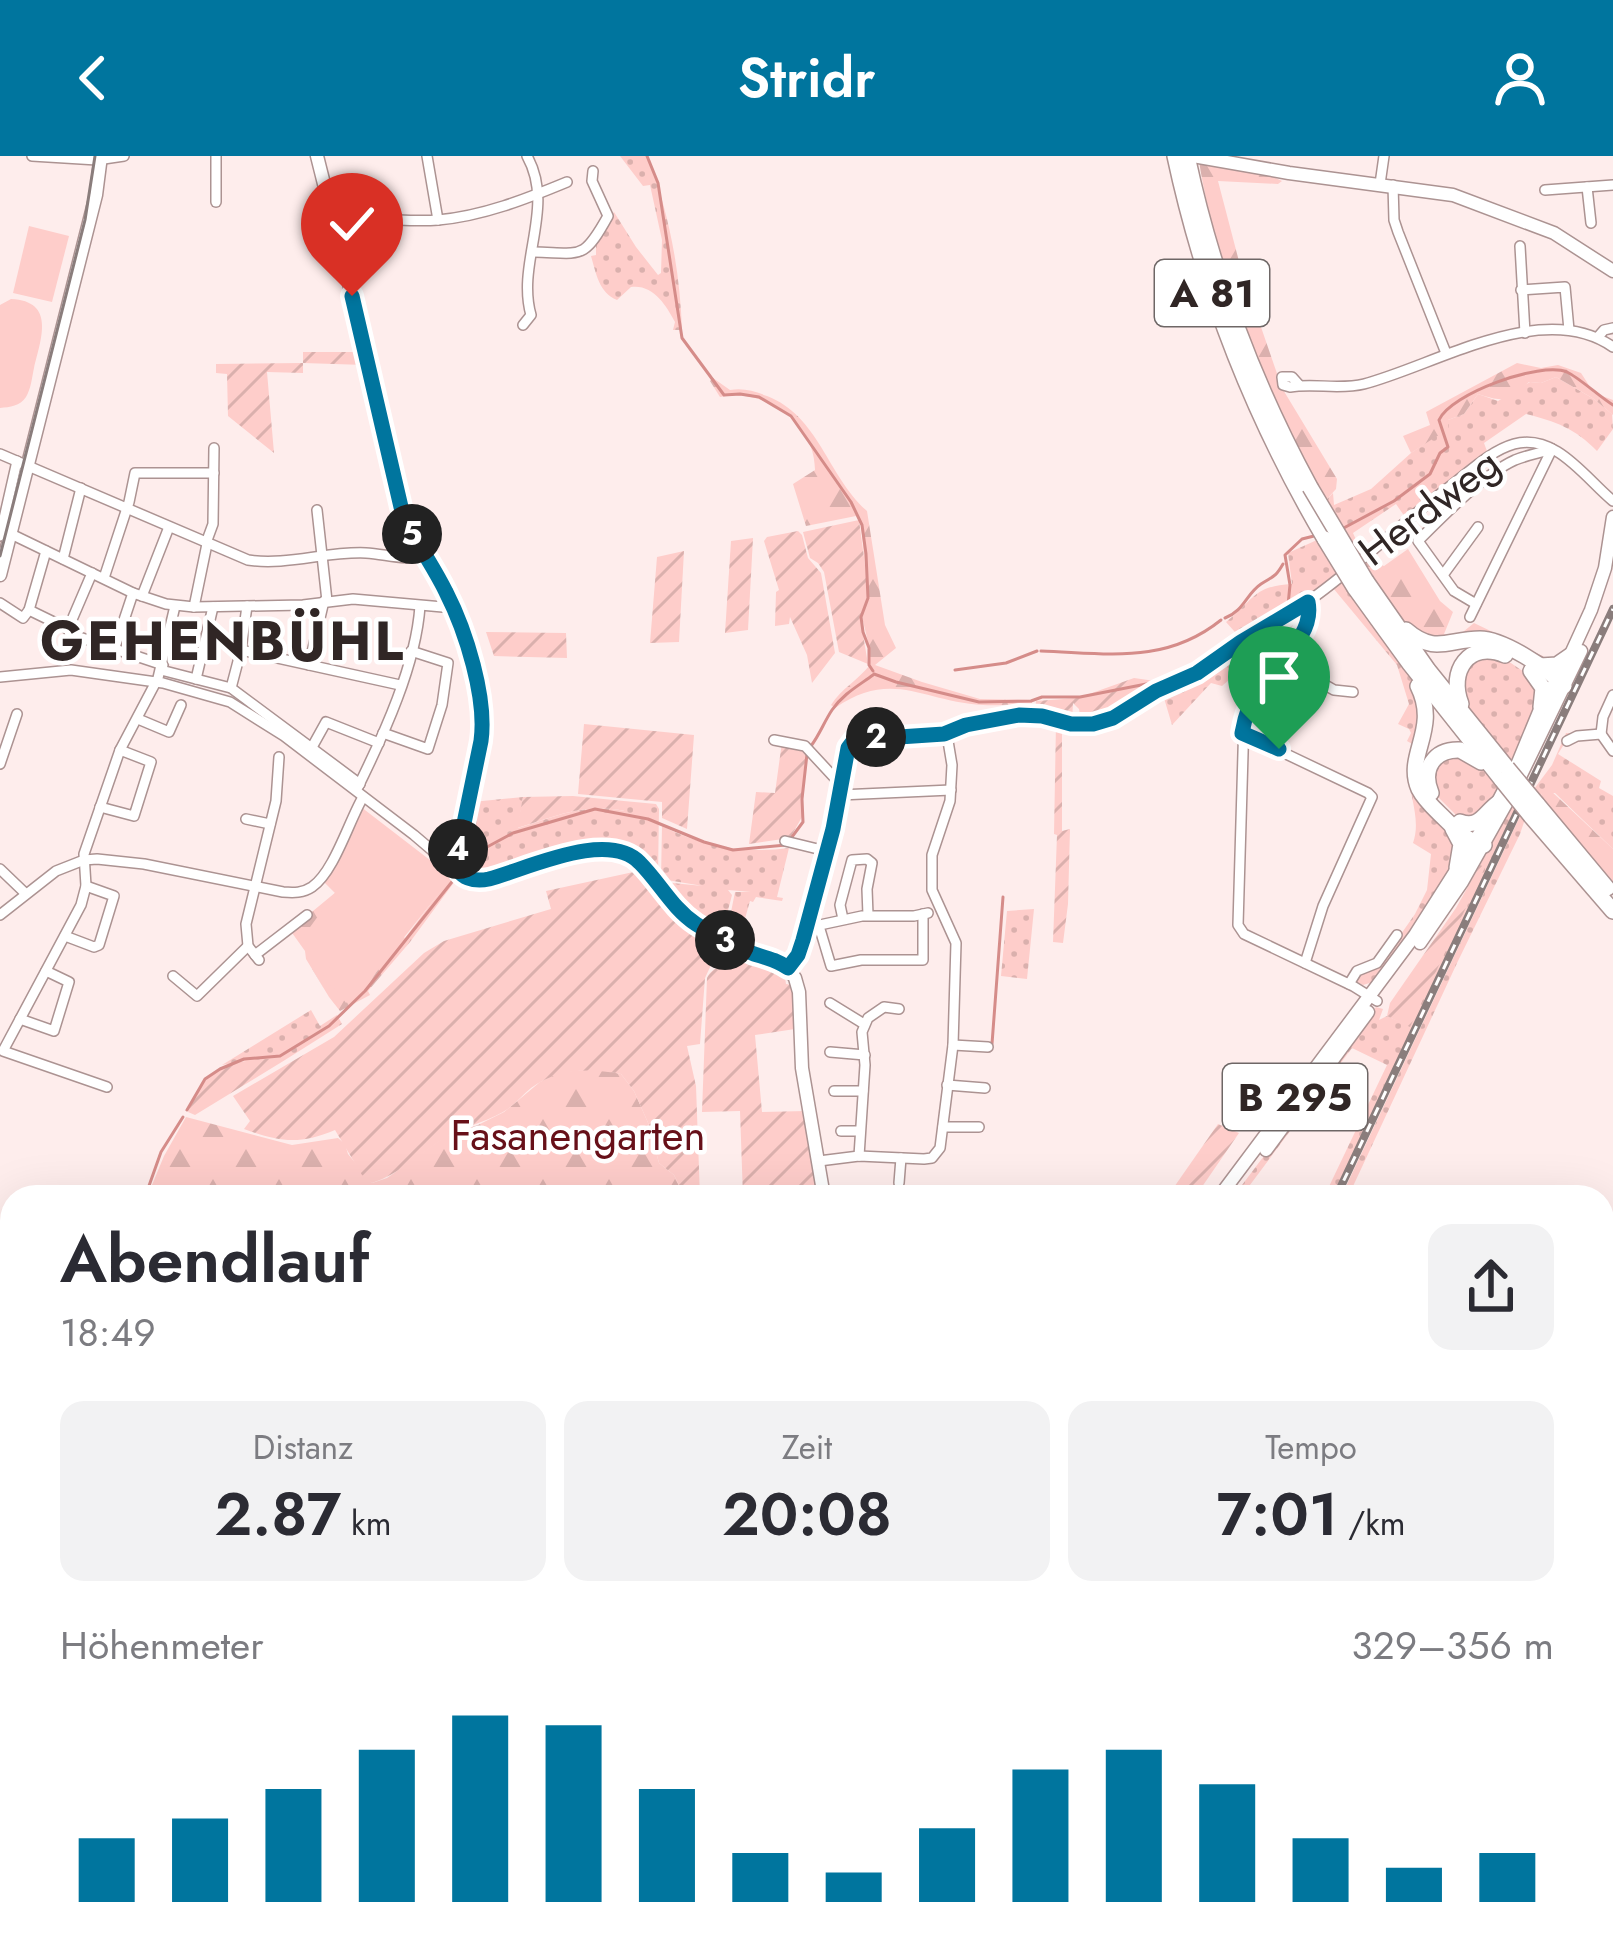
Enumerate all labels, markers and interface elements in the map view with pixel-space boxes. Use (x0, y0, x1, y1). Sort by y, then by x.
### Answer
text: Stridr (738, 39, 875, 117)
icon: back (60, 45, 126, 111)
icon: person (1487, 45, 1553, 111)
pin (301, 173, 403, 296)
icon: check (319, 191, 385, 257)
road number: A 81 (1155, 260, 1269, 326)
street label: Herdweg (1345, 433, 1513, 581)
pin: 5 (382, 504, 442, 564)
text: 5 (401, 510, 423, 557)
district label: GEHENBÜHL (40, 602, 406, 680)
pin (1228, 626, 1330, 749)
icon: arrive (1246, 644, 1312, 710)
pin: 2 (846, 707, 906, 767)
text: 2 (865, 713, 887, 760)
pin: 4 (428, 819, 488, 879)
text: 4 (446, 825, 470, 872)
pin: 3 (695, 910, 755, 970)
text: 3 (715, 916, 735, 963)
road number: B 295 (1223, 1064, 1367, 1130)
park label: Fasanengarten (450, 1105, 706, 1166)
text: Abendlauf (60, 1211, 370, 1307)
button: share (1428, 1224, 1554, 1350)
text: 18:49 (60, 1304, 156, 1361)
text: Distanz (253, 1424, 353, 1471)
text: Zeit (782, 1424, 832, 1471)
text: Tempo (1265, 1424, 1357, 1471)
text: 2.87 (215, 1471, 341, 1558)
text: 20:08 (722, 1471, 892, 1558)
text: 7:01 (1217, 1471, 1338, 1558)
text: km (341, 1500, 391, 1547)
text: /km (1338, 1500, 1405, 1547)
text: Höhenmeter (60, 1617, 264, 1674)
text: 329–356 m (1351, 1617, 1554, 1674)

